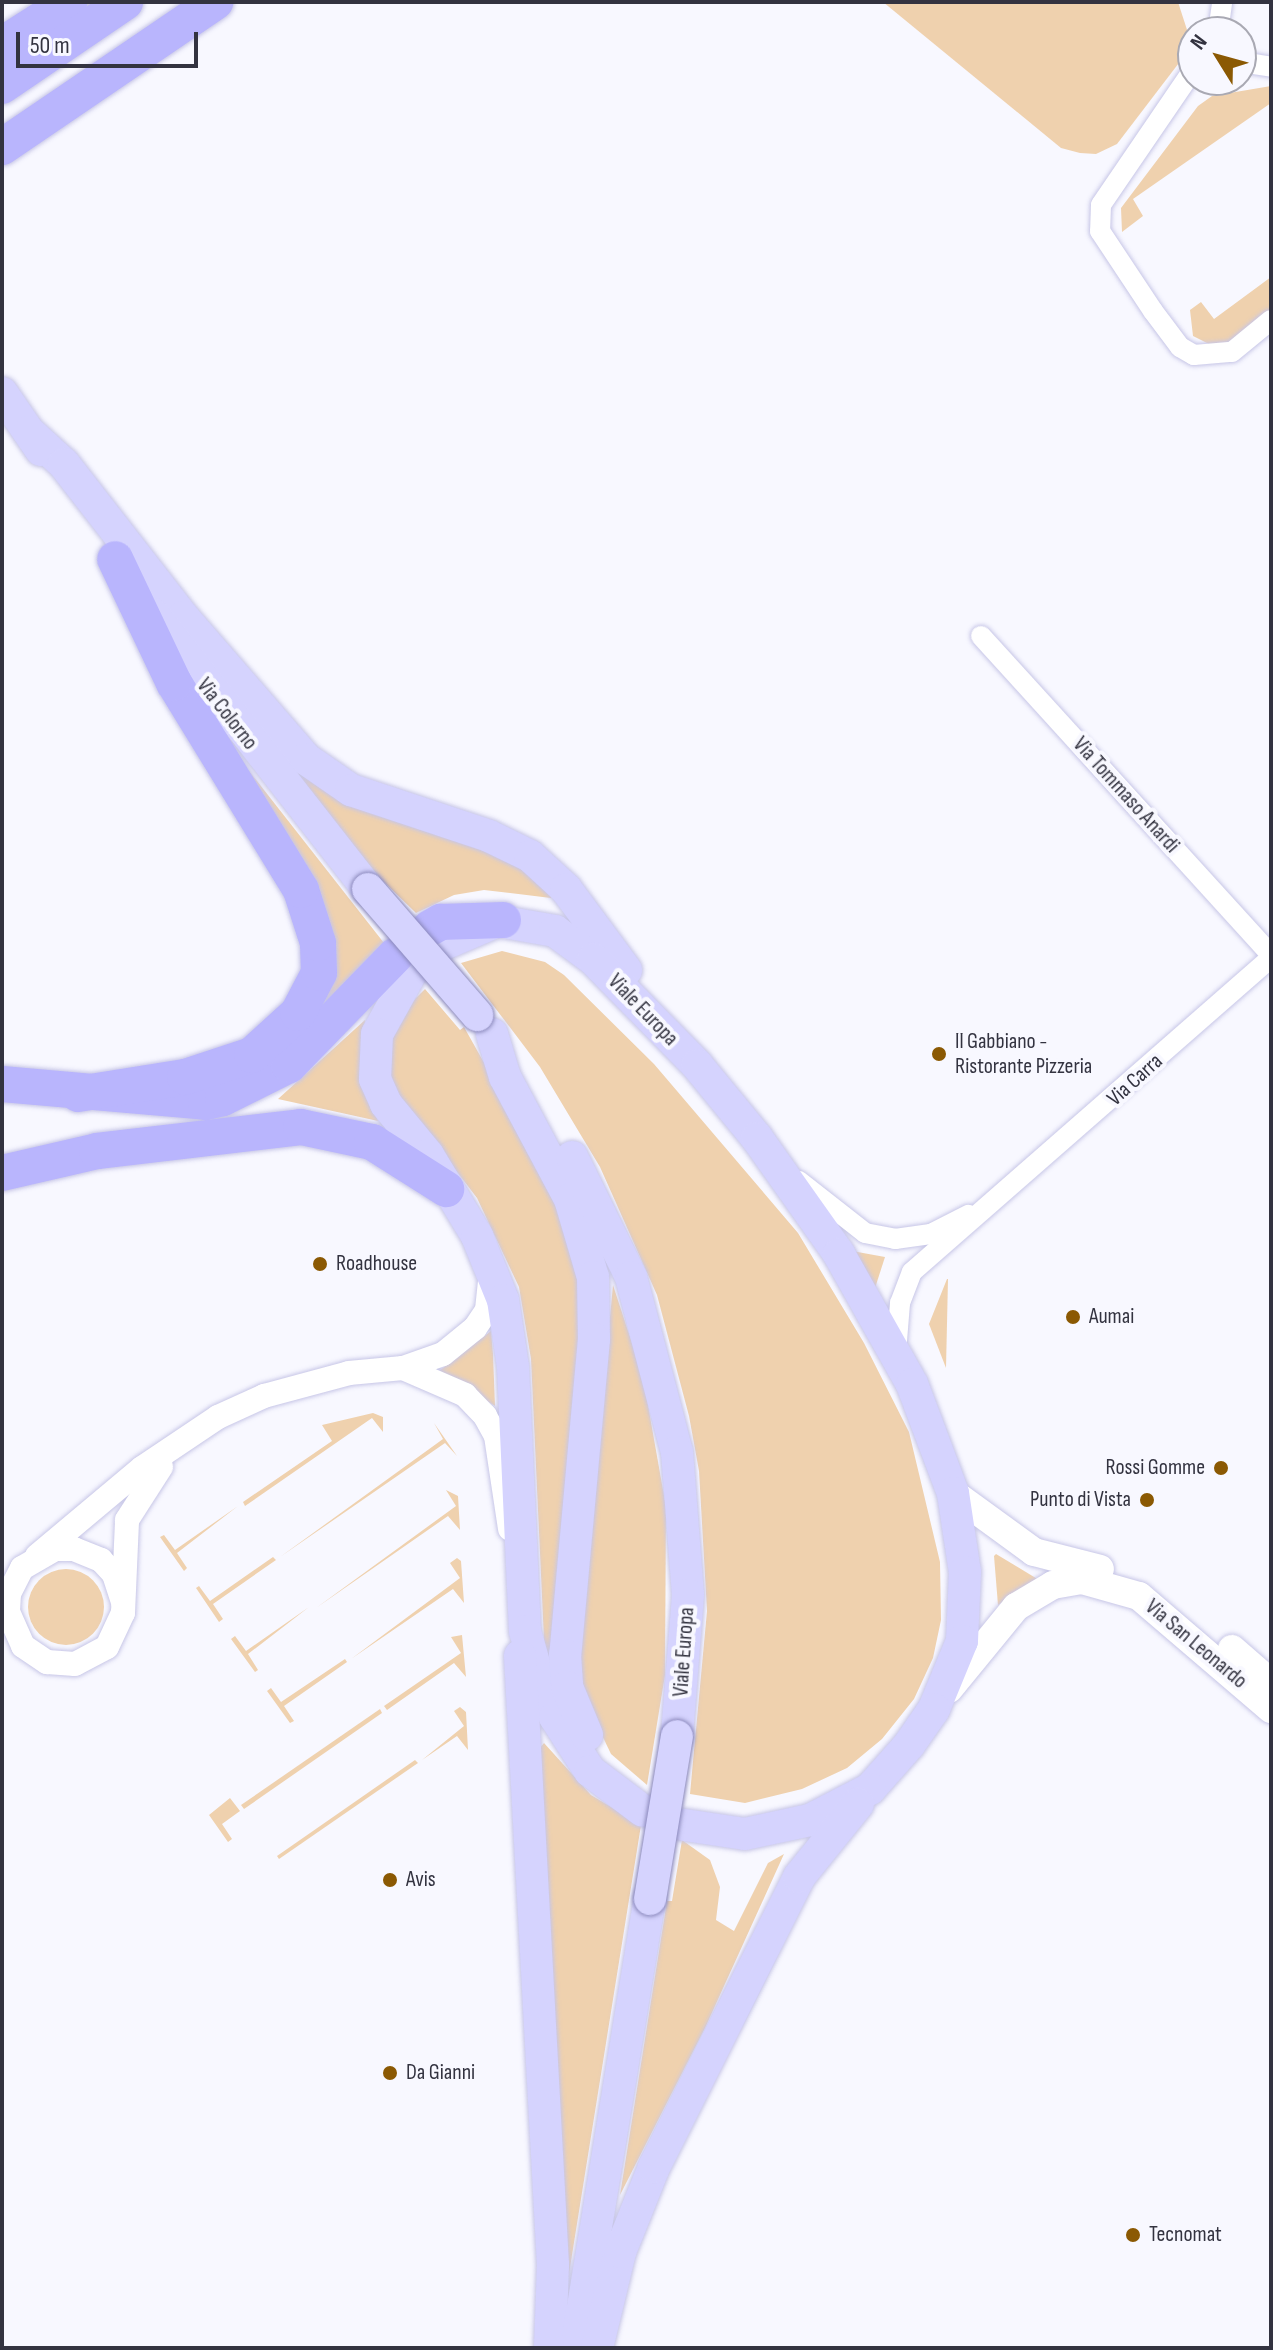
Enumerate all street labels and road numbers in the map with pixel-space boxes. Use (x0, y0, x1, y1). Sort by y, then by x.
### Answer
street label: Via Colorno (191, 673, 263, 755)
street label: Via Tommaso Anardi (1067, 732, 1185, 858)
street label: Viale Europa (602, 969, 684, 1051)
street label: Via Carra (1102, 1048, 1168, 1112)
street label: Via San Leonardo (1140, 1594, 1252, 1694)
street label: Viale Europa (668, 1606, 700, 1698)

